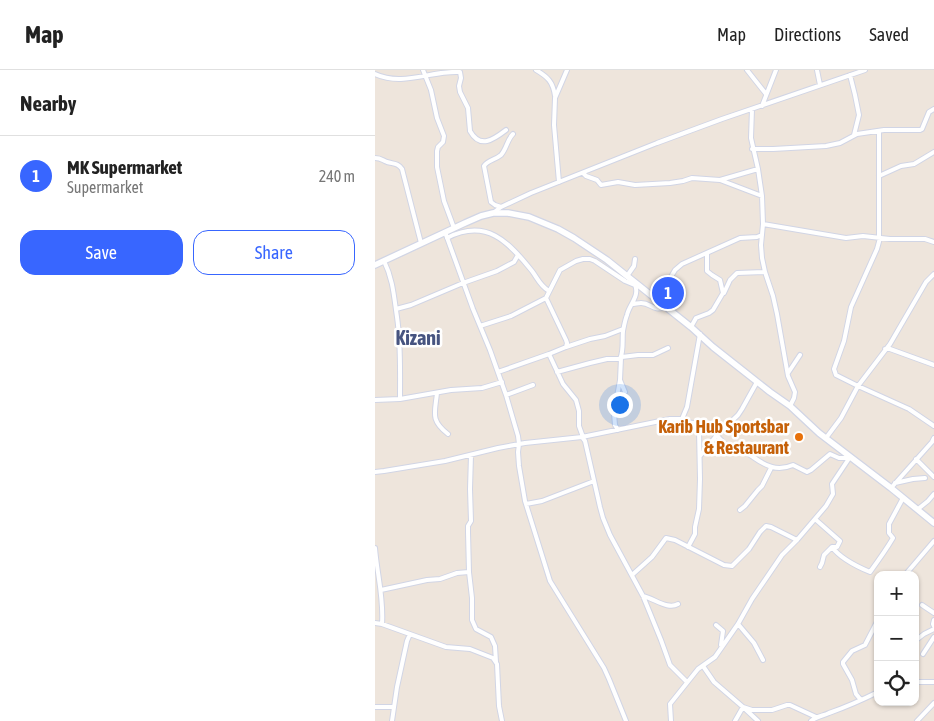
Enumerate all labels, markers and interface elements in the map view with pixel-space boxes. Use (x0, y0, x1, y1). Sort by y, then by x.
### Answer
text: Map (25, 21, 64, 48)
text: Map (717, 24, 746, 45)
text: Directions (774, 24, 841, 45)
text: Saved (869, 24, 909, 45)
text: Nearby (20, 91, 76, 115)
text: MK Supermarket (67, 156, 182, 178)
text: 1 (32, 167, 40, 185)
text: 240 m (319, 167, 355, 185)
text: Supermarket (67, 178, 143, 196)
button: Save (20, 230, 183, 275)
button: Share (193, 230, 355, 275)
pin: 1 (652, 274, 684, 312)
district label: Kizani (395, 326, 441, 349)
your location (607, 392, 633, 418)
place label: Karib Hub Sportsbar & Restaurant (658, 416, 790, 458)
marker: Karib Hub Sportsbar & Restaurant (793, 431, 805, 443)
map controls (874, 571, 919, 706)
button: + (874, 571, 919, 616)
button: − (874, 616, 919, 661)
button: locate (874, 661, 919, 706)

